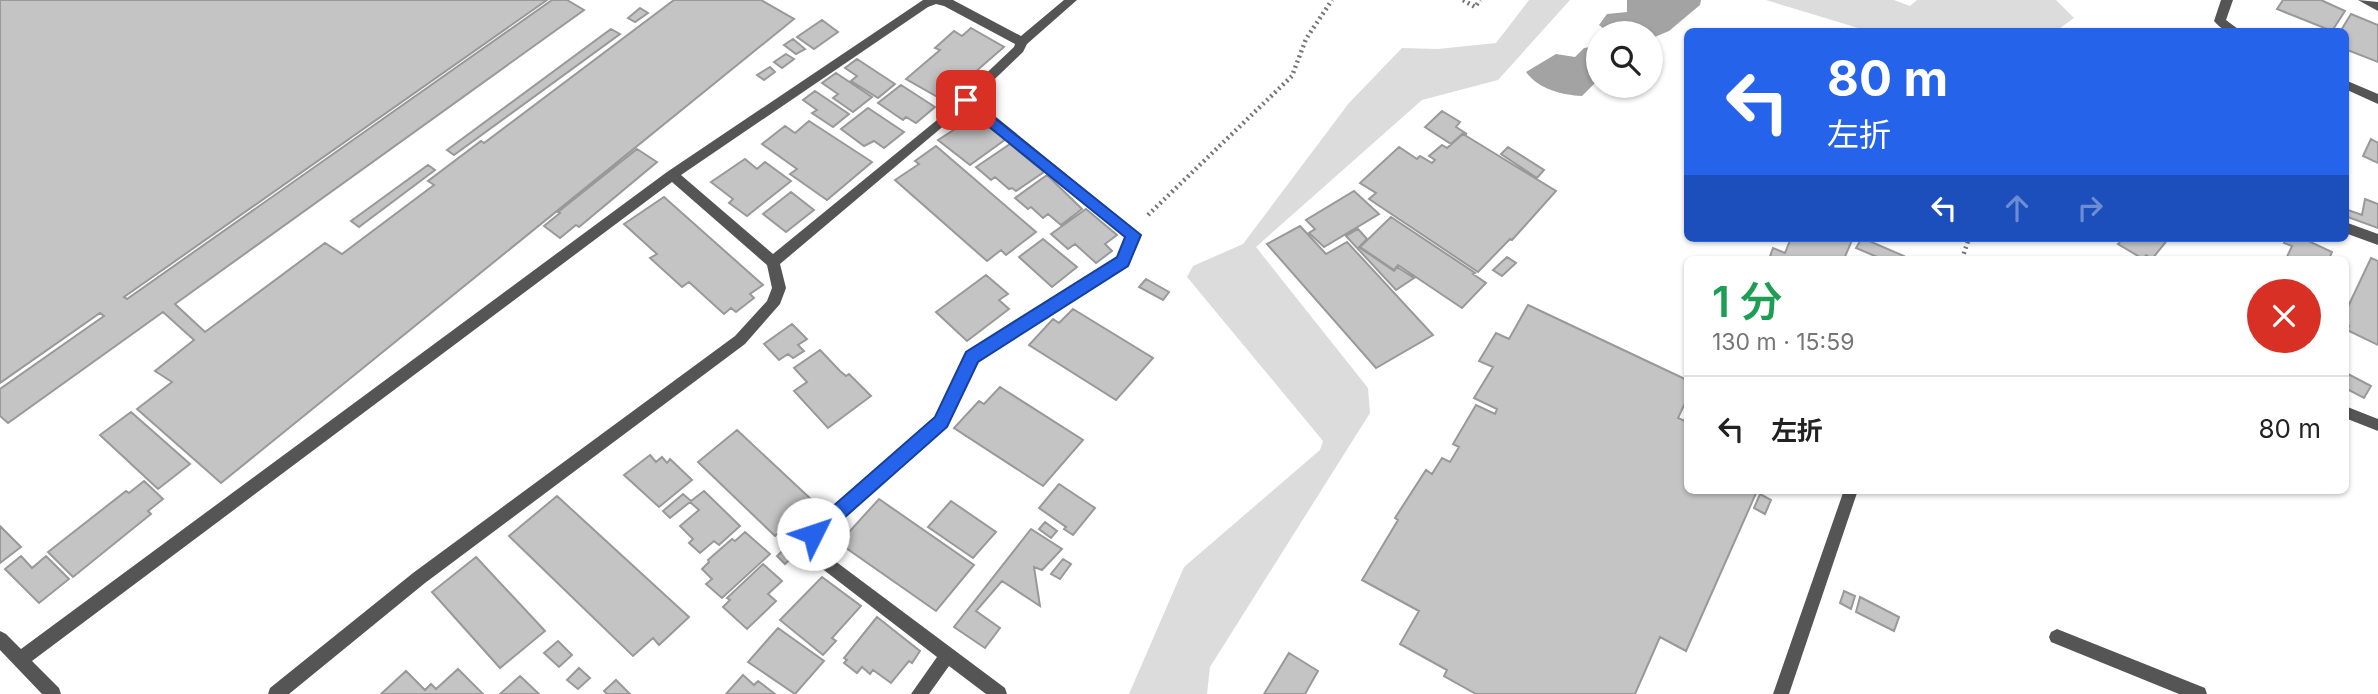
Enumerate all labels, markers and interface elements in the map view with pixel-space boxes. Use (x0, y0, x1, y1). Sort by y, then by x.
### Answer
map controls (1586, 21, 1663, 98)
button: search (1586, 21, 1663, 98)
text: 80 m (1827, 49, 1948, 108)
icon: left (1712, 56, 1803, 147)
pin (936, 70, 996, 130)
icon: arrive (947, 81, 985, 119)
text: 左折 (1827, 115, 1891, 154)
icon: left (1925, 189, 1963, 227)
icon: ahead (1998, 189, 2036, 227)
icon: right (2071, 189, 2109, 227)
text: 1 分 (1712, 276, 1782, 327)
button: close (2247, 279, 2321, 353)
text: 130 m · 15:59 (1712, 328, 1854, 356)
icon: left (1712, 410, 1750, 448)
text: 80 m (2258, 413, 2321, 444)
text: 左折 (1771, 415, 1823, 446)
position arrow (776, 497, 850, 571)

